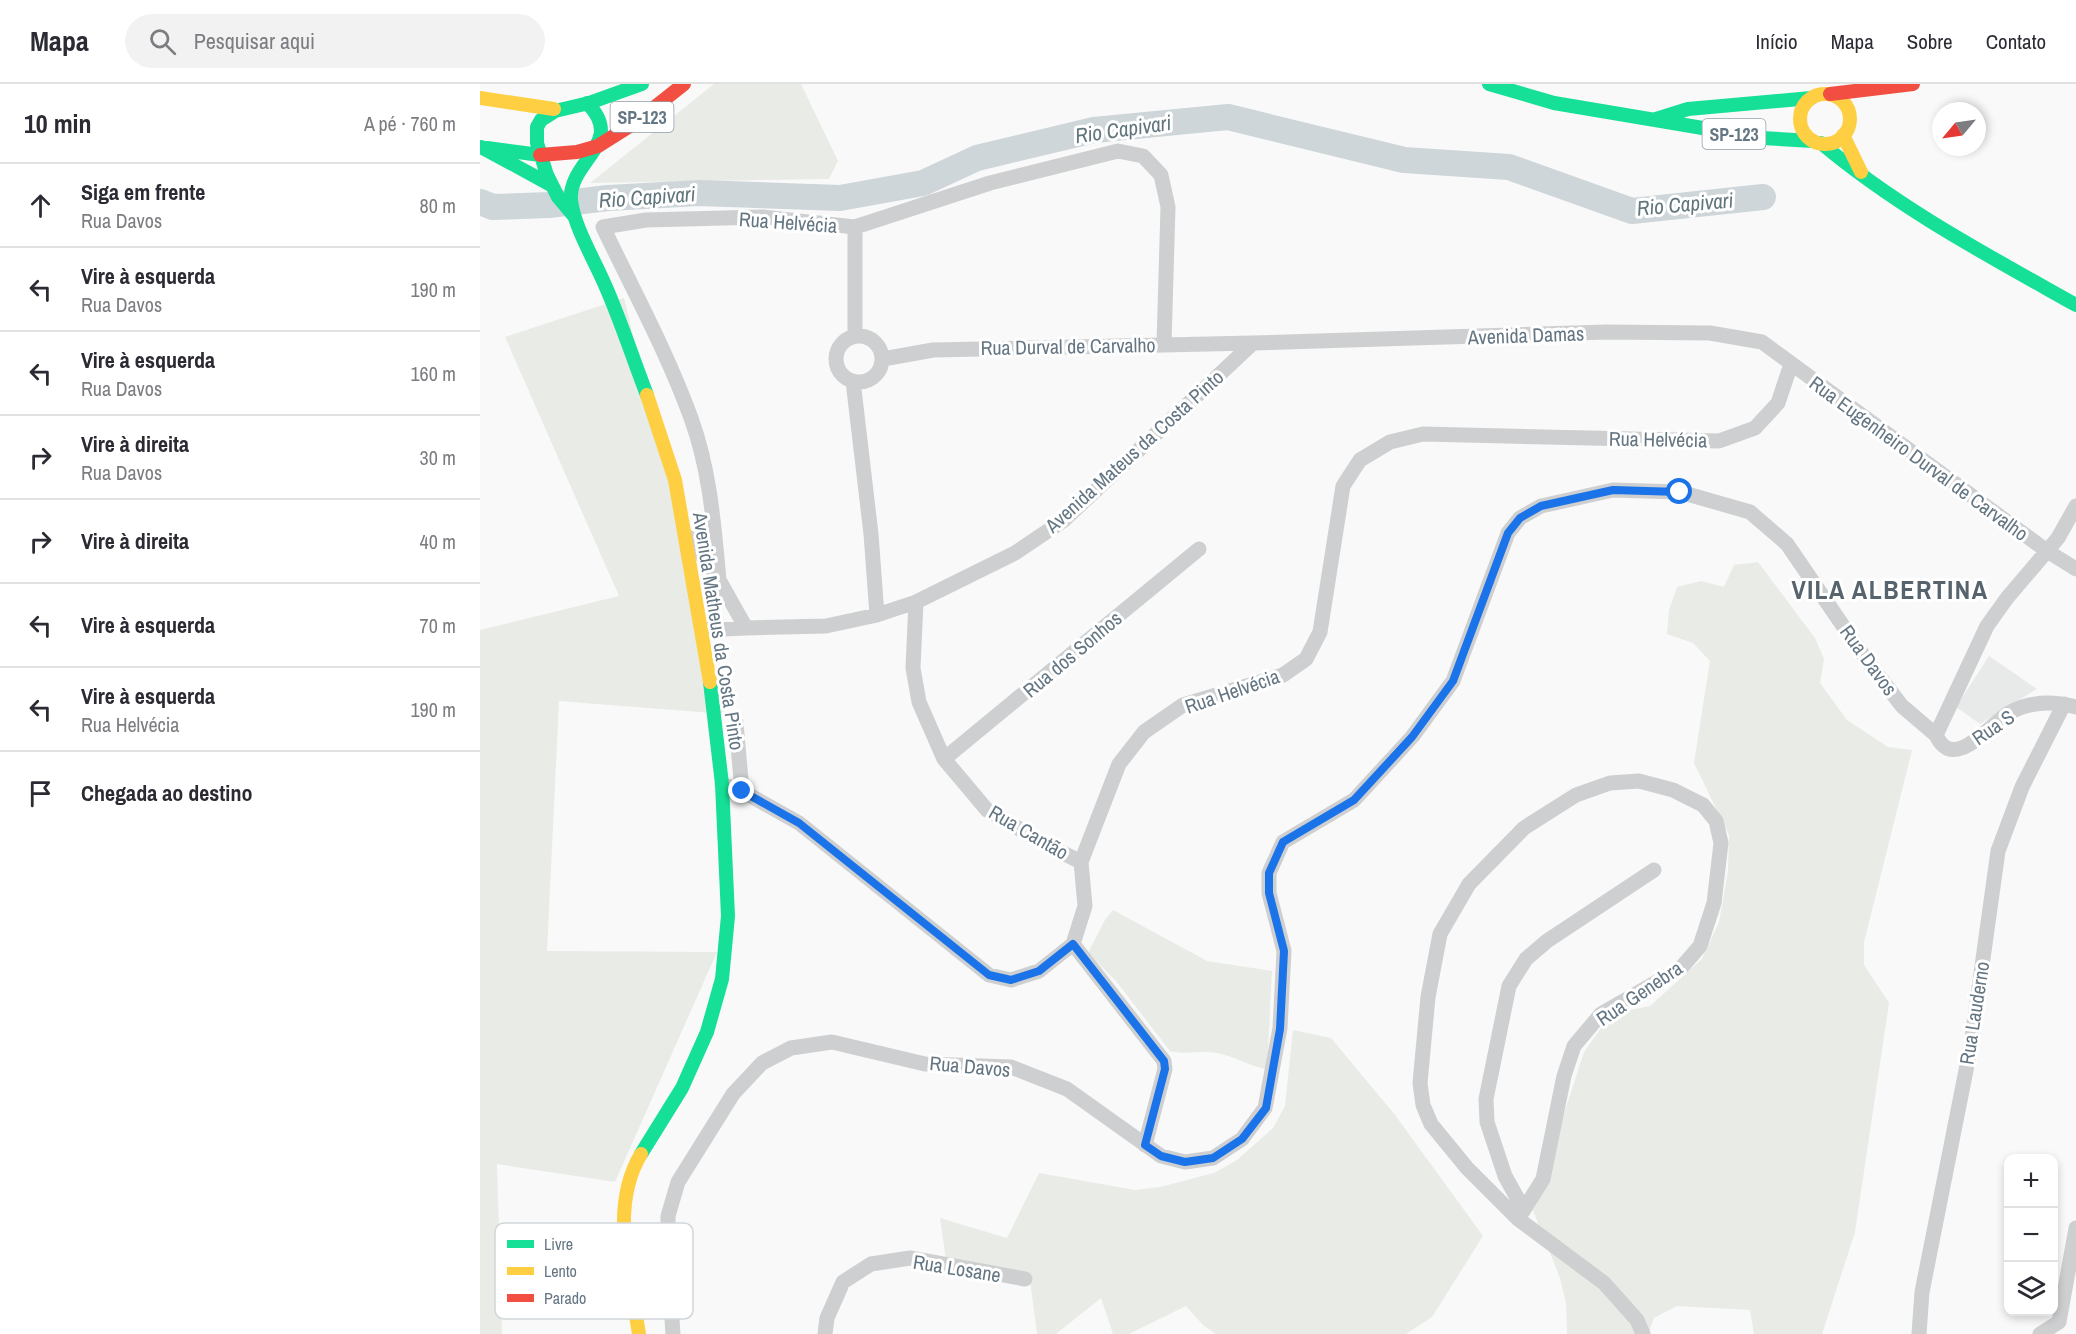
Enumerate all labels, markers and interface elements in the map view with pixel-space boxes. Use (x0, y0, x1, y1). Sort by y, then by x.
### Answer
search box (125, 14, 545, 68)
text: Mapa (30, 22, 89, 60)
icon: search (146, 25, 179, 58)
text: Pesquisar aqui (194, 26, 315, 56)
text: Início (1756, 27, 1798, 56)
text: Mapa (1831, 27, 1874, 56)
text: Sobre (1907, 27, 1953, 56)
text: Contato (1986, 27, 2046, 56)
road number: SP-123 (610, 102, 674, 132)
north arrow (1932, 102, 1986, 156)
text: 10 min (24, 106, 92, 141)
water label: Rio Capivari (1073, 108, 1173, 150)
text: A pé · 760 m (364, 110, 456, 137)
road number: SP-123 (1702, 119, 1766, 149)
text: Siga em frente (81, 177, 205, 207)
water label: Rio Capivari (598, 179, 696, 215)
water label: Rio Capivari (1636, 185, 1735, 223)
icon: ahead (24, 189, 57, 222)
text: 80 m (420, 192, 456, 219)
street label: Rua Helvécia (738, 205, 838, 239)
text: Rua Davos (81, 207, 162, 234)
text: Vire à esquerda (81, 261, 215, 291)
icon: left (24, 273, 57, 306)
text: 190 m (410, 276, 456, 303)
text: Rua Davos (81, 291, 162, 318)
street label: Avenida Damas (1466, 319, 1585, 351)
street label: Rua Durval de Carvalho (980, 331, 1156, 361)
text: Vire à esquerda (81, 345, 215, 375)
icon: left (24, 357, 57, 390)
text: 160 m (410, 360, 456, 387)
street label: Avenida Mateus da Costa Pinto (1038, 364, 1229, 539)
street label: Rua Eugenheiro Durval de Carvalho (1804, 369, 2034, 547)
text: Rua Davos (81, 375, 162, 402)
street label: Rua Helvécia (1609, 425, 1707, 453)
text: Vire à direita (81, 429, 189, 459)
icon: right (24, 441, 57, 474)
text: 30 m (420, 444, 456, 471)
text: Rua Davos (81, 459, 162, 486)
route start (1666, 478, 1692, 504)
street label: Avenida Matheus da Costa Pinto (687, 509, 751, 752)
icon: right (24, 525, 57, 558)
text: Vire à direita (81, 526, 189, 556)
text: 40 m (420, 528, 456, 555)
district label: VILA ALBERTINA (1791, 572, 1989, 607)
street label: Rua dos Sonhos (1017, 605, 1127, 703)
icon: left (24, 609, 57, 642)
text: Vire à esquerda (81, 610, 215, 640)
text: 70 m (420, 612, 456, 639)
street label: Rua Davos (1834, 619, 1904, 701)
street label: Rua Helvécia (1181, 662, 1283, 720)
text: Vire à esquerda (81, 681, 215, 711)
icon: left (24, 693, 57, 726)
text: 190 m (410, 696, 456, 723)
street label: Rua S (1967, 703, 2019, 751)
text: Rua Helvécia (81, 711, 179, 738)
icon: arrive (24, 777, 57, 810)
route end (728, 777, 754, 803)
text: Chegada ao destino (81, 778, 252, 808)
street label: Rua Cantão (984, 798, 1074, 866)
street label: Rua Genebra (1591, 954, 1687, 1032)
street label: Rua Lauderno (1953, 960, 1995, 1066)
street label: Rua Davos (928, 1049, 1012, 1083)
map controls (2004, 1154, 2058, 1316)
button: + (2004, 1154, 2058, 1208)
button: − (2004, 1208, 2058, 1262)
legend (495, 1223, 693, 1319)
text: Livre (544, 1233, 573, 1255)
street label: Rua Losane (911, 1248, 1003, 1288)
text: Lento (544, 1260, 577, 1282)
button: layers (2004, 1262, 2058, 1316)
text: Parado (544, 1287, 586, 1309)

